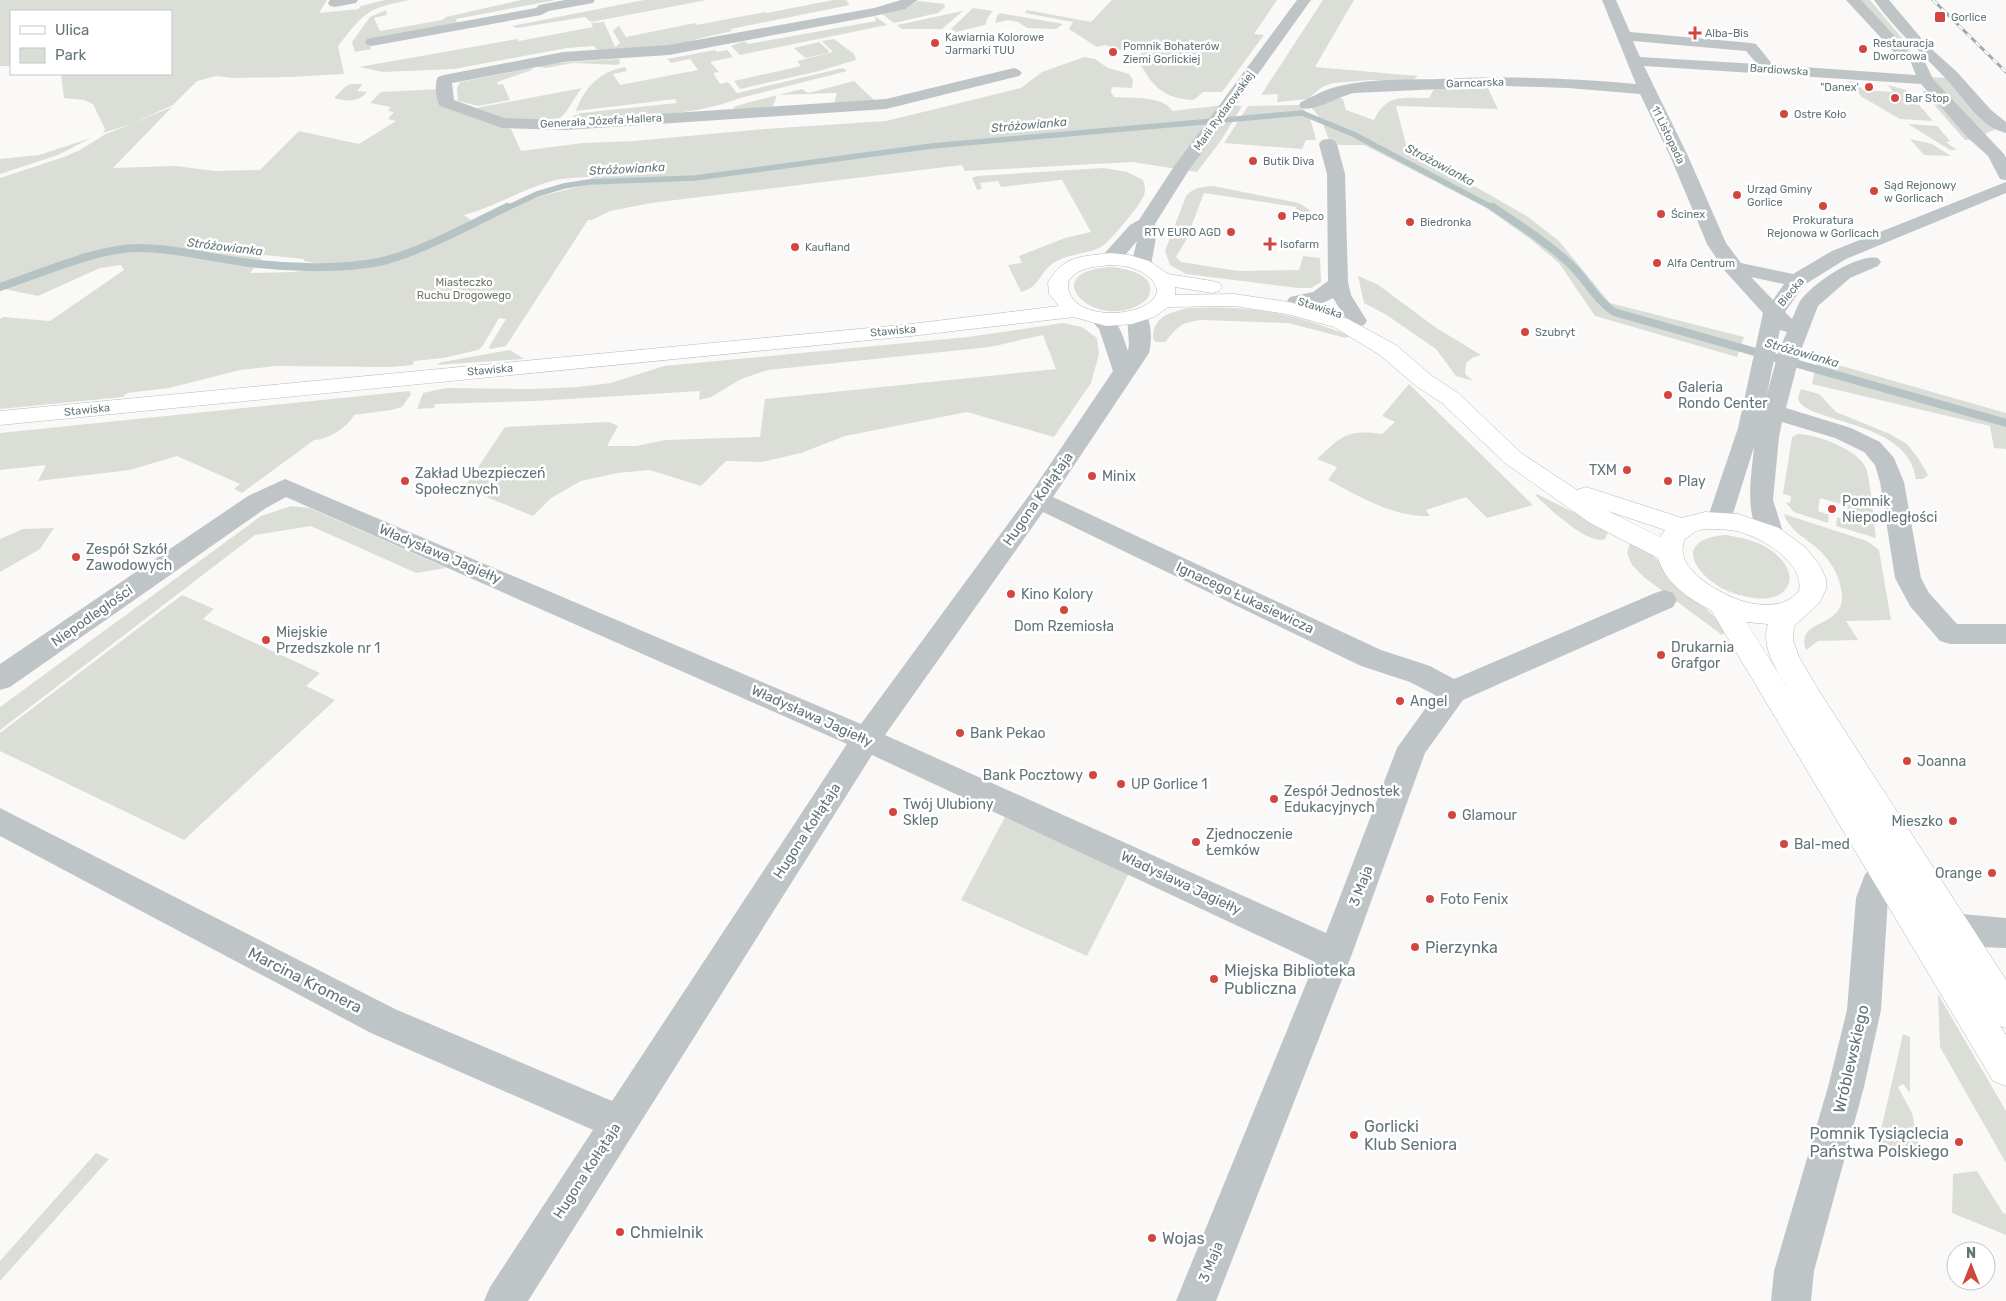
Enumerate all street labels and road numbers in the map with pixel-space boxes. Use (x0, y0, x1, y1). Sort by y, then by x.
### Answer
street label: Bardiowska (1749, 61, 1809, 79)
street label: Marii Rydarowskiej (1191, 69, 1257, 153)
street label: Garncarska (1446, 75, 1504, 91)
street label: 11 Listopada (1648, 104, 1688, 166)
street label: Generała Józefa Hallera (540, 111, 662, 131)
street label: Biecka (1775, 275, 1807, 309)
street label: Stawiska (1296, 295, 1344, 321)
street label: Stawiska (870, 323, 916, 339)
street label: Stawiska (467, 362, 513, 378)
street label: Stawiska (63, 401, 111, 419)
street label: Hugona Kołłątaja (999, 449, 1077, 549)
street label: Władysława Jagiełły (376, 521, 504, 588)
street label: Ignacego Łukasiewicza (1173, 559, 1317, 637)
street label: Niepodległości (48, 582, 136, 650)
street label: Władysława Jagiełły (749, 682, 876, 751)
street label: Hugona Kołłątaja (770, 780, 844, 882)
street label: Władysława Jagiełły (1118, 848, 1244, 919)
street label: 3 Maja (1346, 863, 1376, 909)
street label: Marcina Kromera (245, 943, 365, 1017)
street label: Wróblewskiego (1829, 1003, 1873, 1115)
street label: Hugona Kołłątaja (550, 1120, 624, 1222)
street label: 3 Maja (1195, 1239, 1227, 1285)

